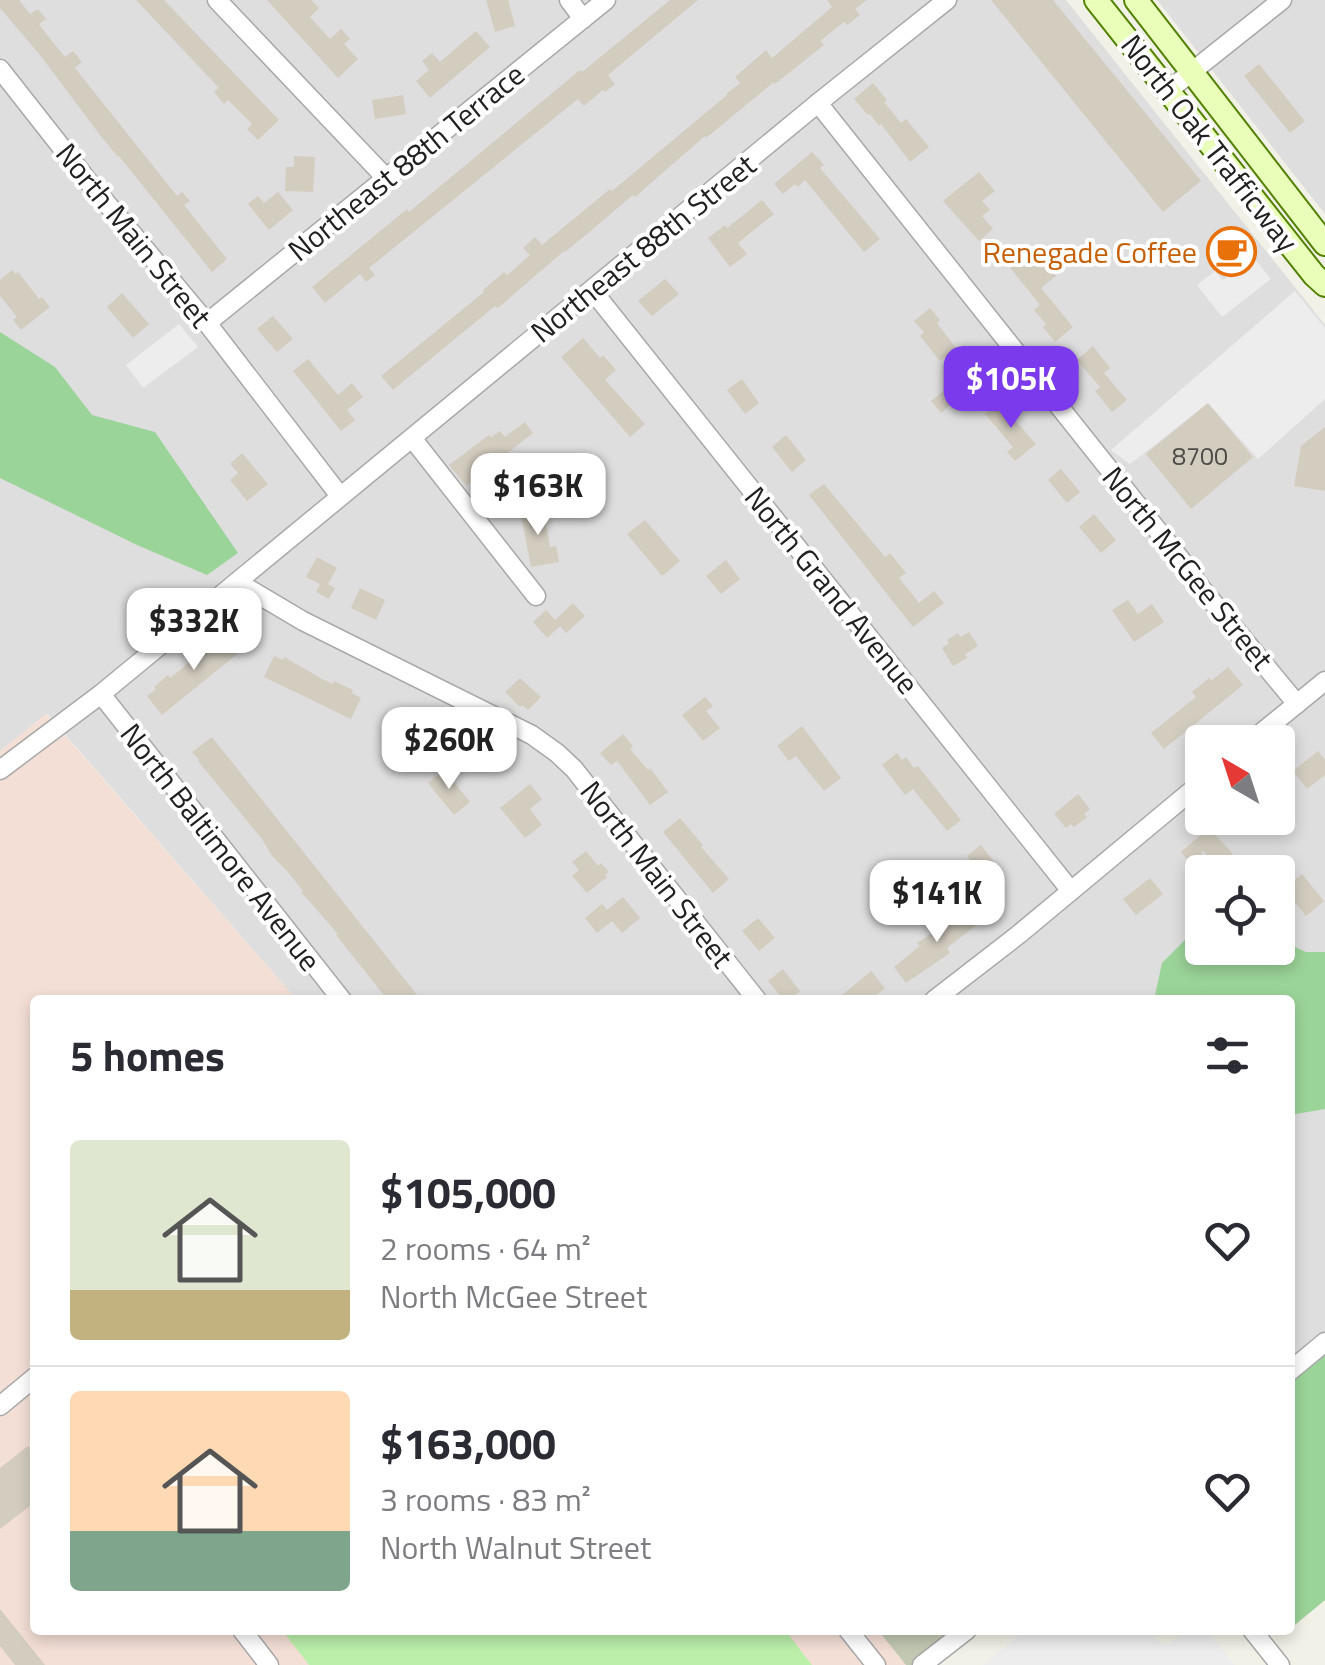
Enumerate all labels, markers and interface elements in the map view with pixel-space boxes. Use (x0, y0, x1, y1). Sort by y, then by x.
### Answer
street label: North Oak Trafficway (1110, 24, 1310, 262)
street label: Northeast 88th Terrace (278, 52, 534, 272)
street label: North Main Street (45, 133, 223, 338)
street label: Northeast 88th Street (520, 142, 766, 353)
cafe icon: Renegade Coffee (1206, 226, 1258, 278)
place label: Renegade Coffee (983, 229, 1197, 275)
pin: $105K (941, 346, 1081, 431)
text: $105K (966, 354, 1056, 402)
house number: 8700 (1172, 437, 1228, 475)
pin: $163K (468, 453, 608, 538)
street label: North McGee Street (1091, 456, 1285, 680)
text: $163K (493, 461, 583, 509)
street label: North Grand Avenue (734, 476, 930, 704)
pin: $332K (124, 588, 264, 673)
text: $332K (149, 596, 239, 644)
pin: $260K (379, 707, 519, 792)
street label: North Baltimore Avenue (109, 713, 333, 981)
text: $260K (404, 715, 494, 763)
north arrow (1185, 725, 1295, 835)
map controls (1185, 725, 1295, 965)
street label: North Main Street (569, 771, 745, 978)
button: locate (1185, 855, 1295, 965)
pin: $141K (867, 860, 1007, 945)
text: $141K (892, 868, 982, 916)
text: 5 homes (70, 1023, 225, 1087)
icon: filters (1200, 1028, 1255, 1083)
text: $105,000 (380, 1160, 556, 1224)
icon: home (150, 1180, 270, 1300)
icon: heart (1200, 1213, 1255, 1268)
text: 2 rooms · 64 m² (380, 1224, 591, 1272)
text: North McGee Street (380, 1272, 647, 1320)
text: $163,000 (380, 1411, 556, 1475)
icon: home (150, 1431, 270, 1551)
icon: heart (1200, 1464, 1255, 1519)
text: 3 rooms · 83 m² (380, 1475, 591, 1523)
text: North Walnut Street (380, 1523, 651, 1571)

